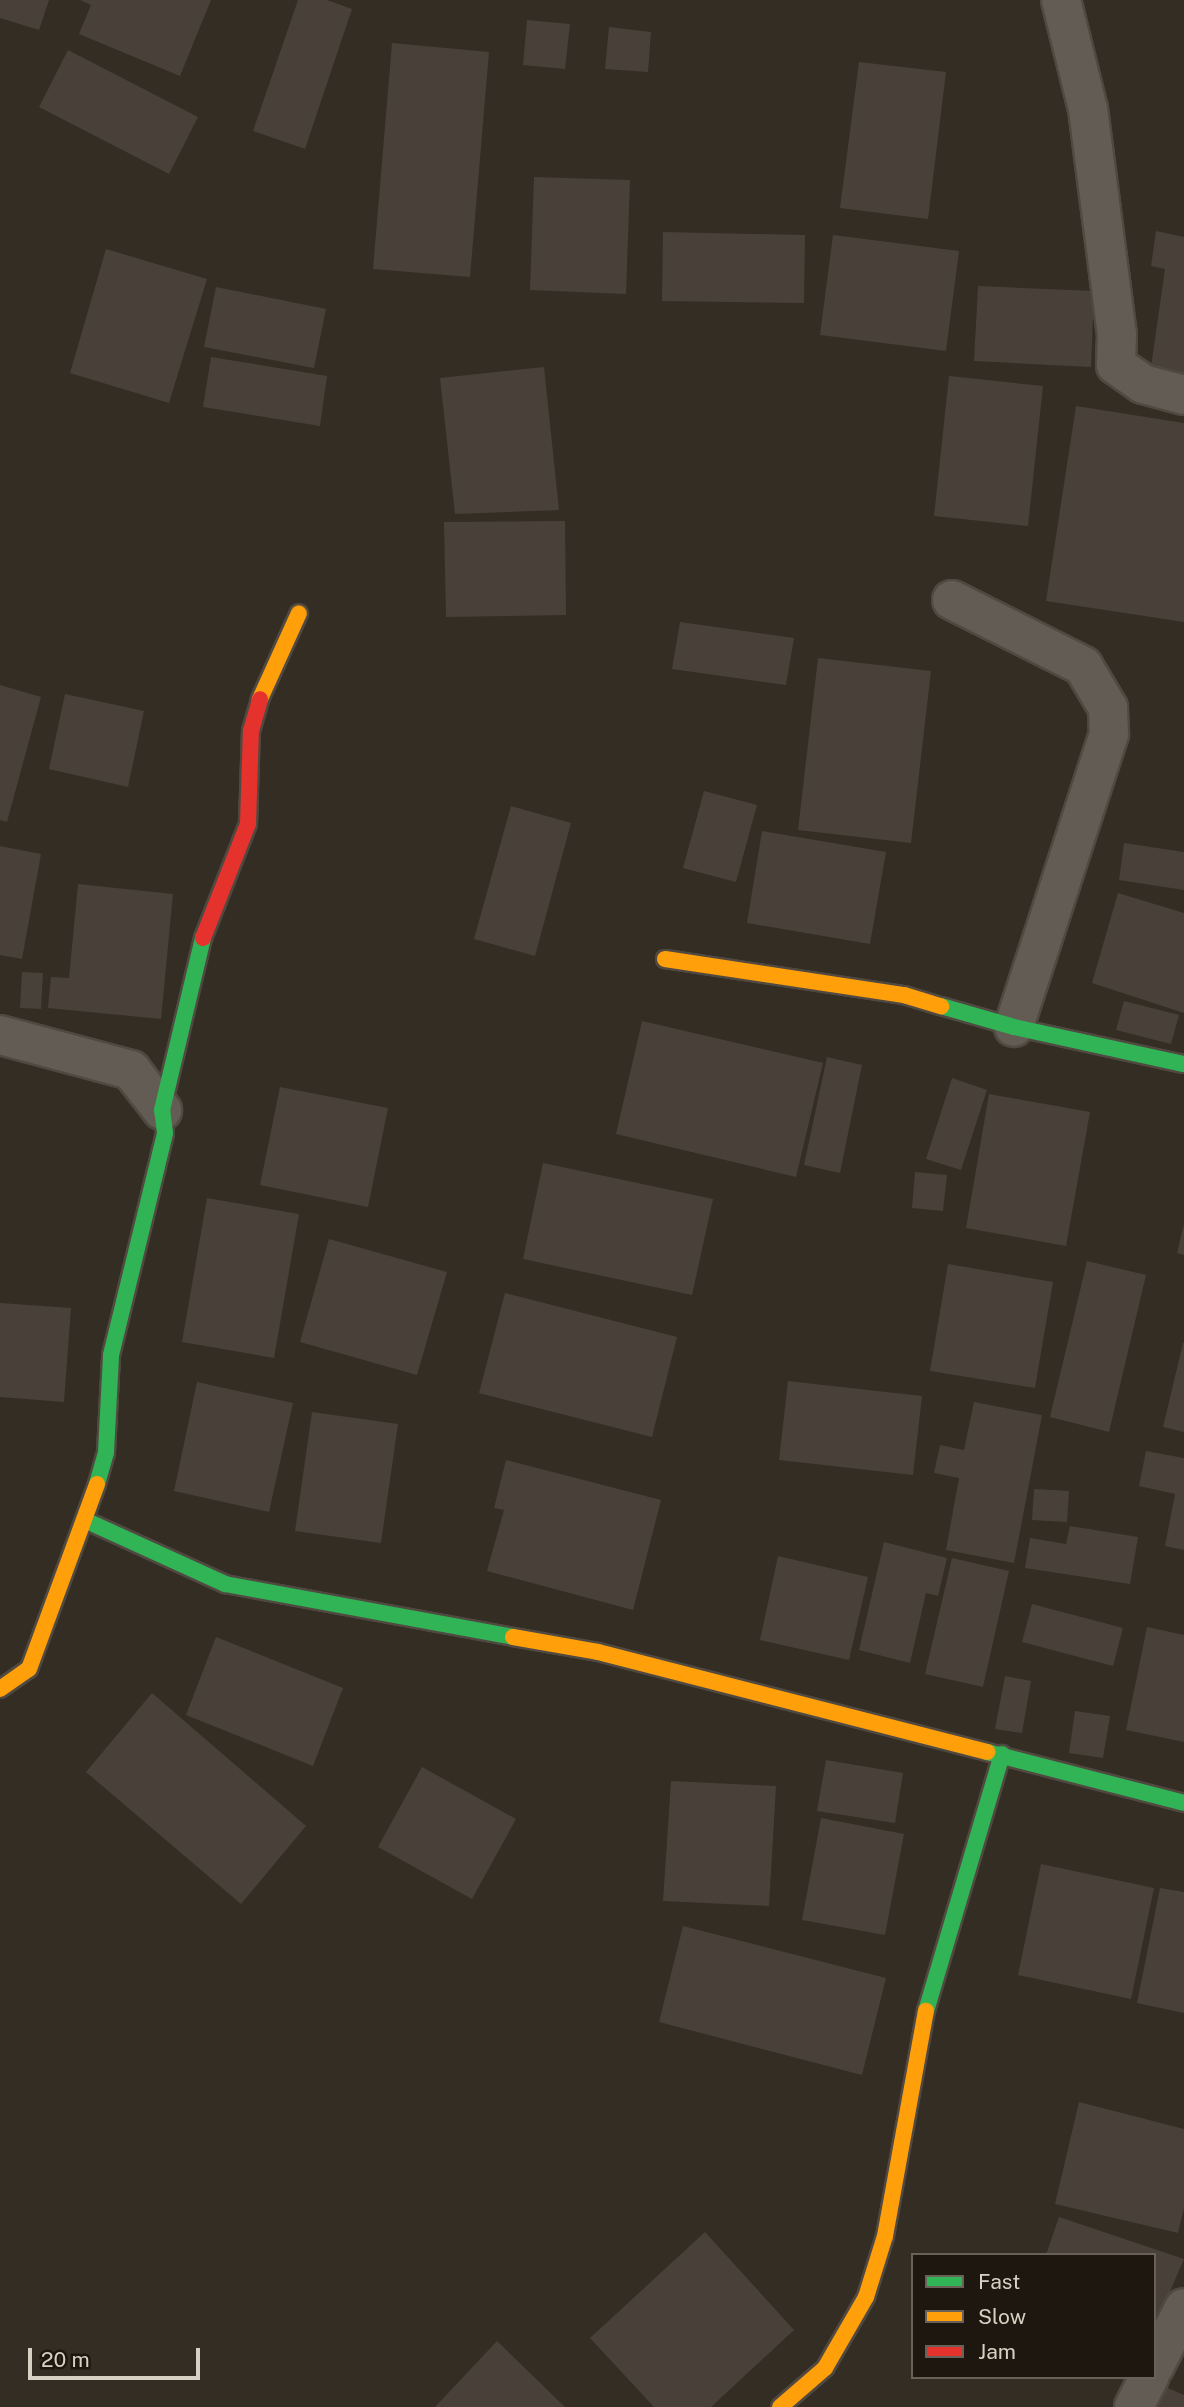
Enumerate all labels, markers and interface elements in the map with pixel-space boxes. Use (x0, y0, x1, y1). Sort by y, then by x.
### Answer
legend (911, 2253, 1156, 2379)
text: Fast (978, 2269, 1020, 2294)
text: Slow (978, 2304, 1026, 2329)
scale bar (32, 2334, 203, 2378)
text: Jam (978, 2339, 1016, 2364)
text: 20 m (41, 2347, 90, 2372)

